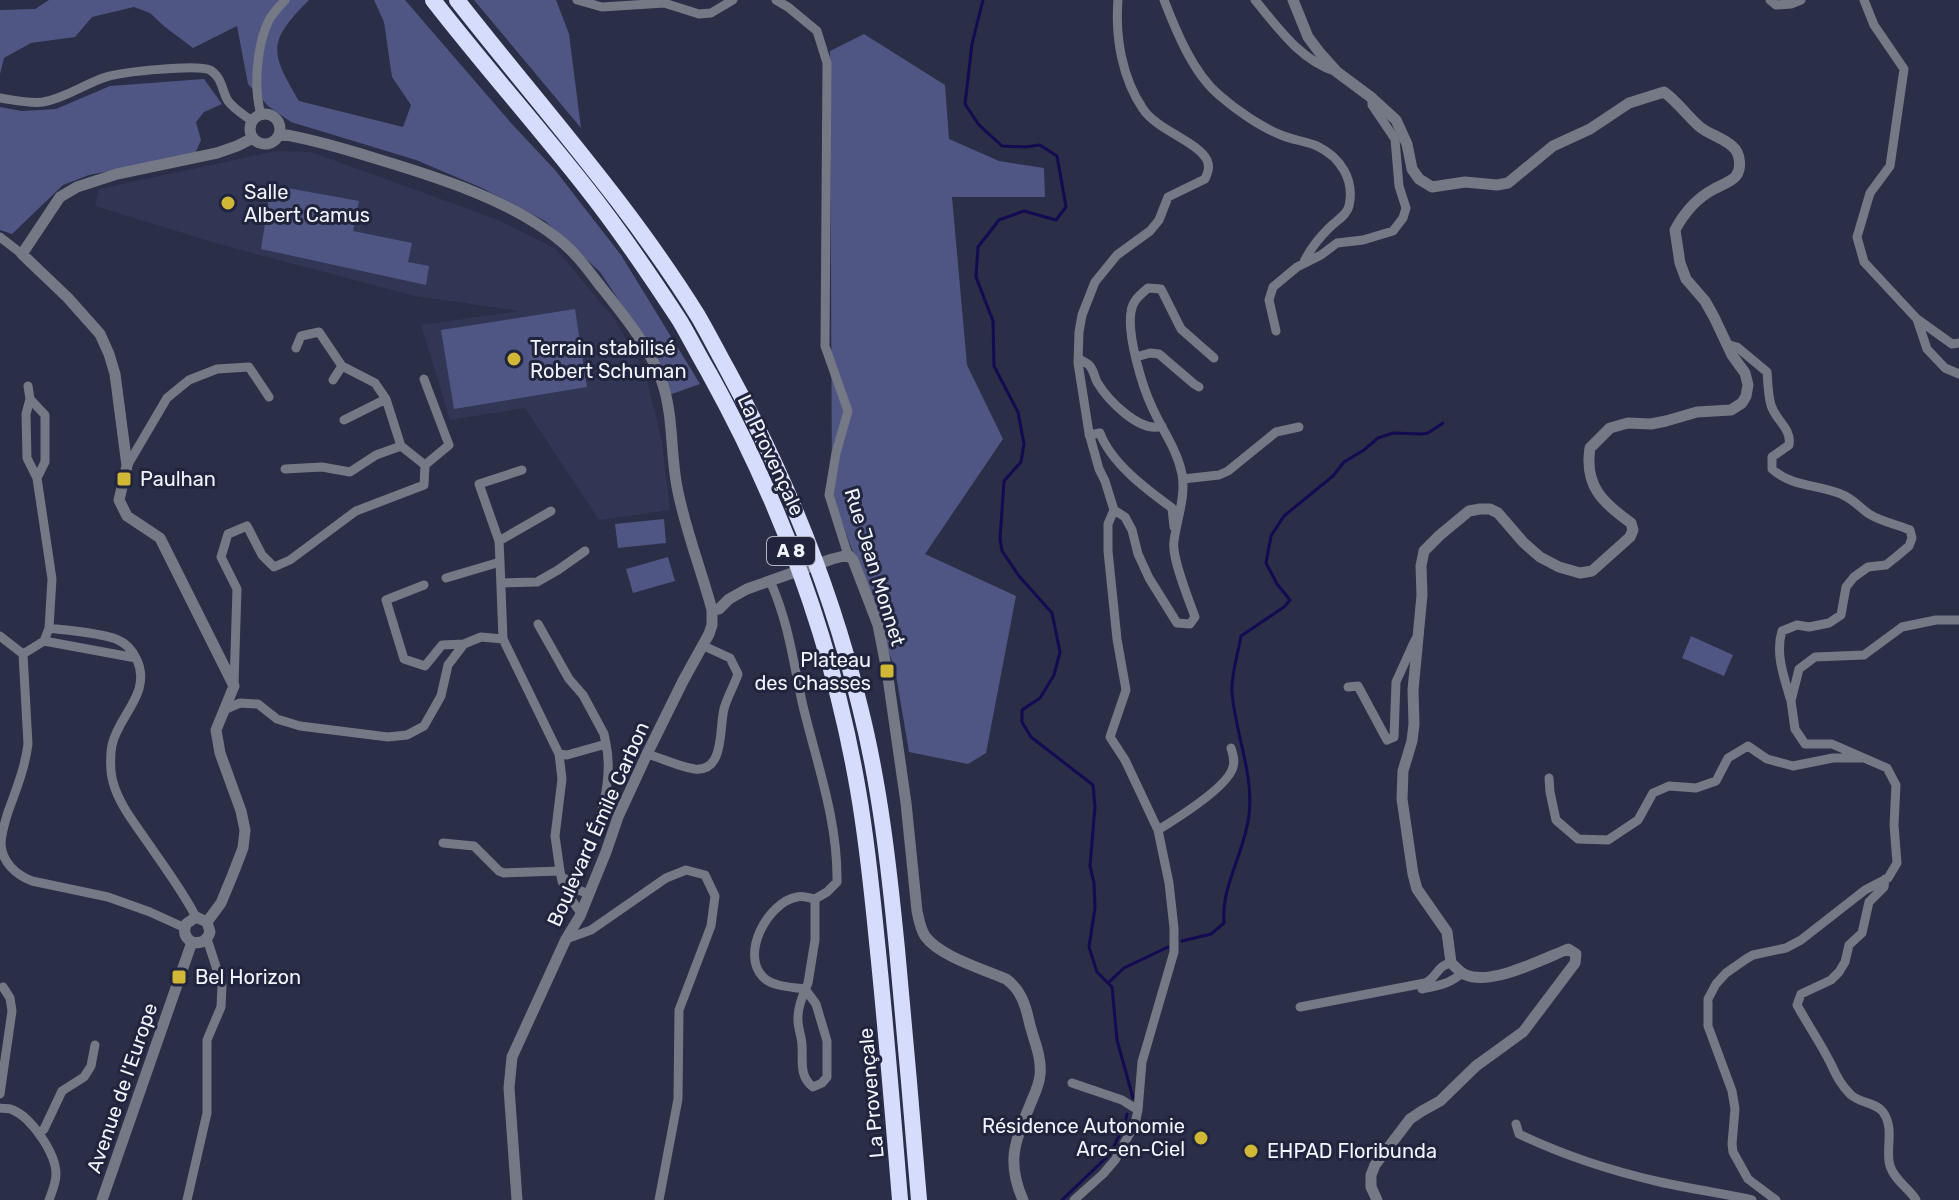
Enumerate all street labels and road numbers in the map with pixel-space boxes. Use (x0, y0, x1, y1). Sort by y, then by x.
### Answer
street label: La Provençale (732, 391, 810, 519)
street label: Rue Jean Monnet (840, 485, 910, 649)
road number: A 8 (767, 537, 815, 565)
street label: Boulevard Émile Carbon (542, 718, 654, 930)
street label: Avenue de l'Europe (82, 1000, 162, 1176)
street label: La Provençale (853, 1027, 889, 1159)

